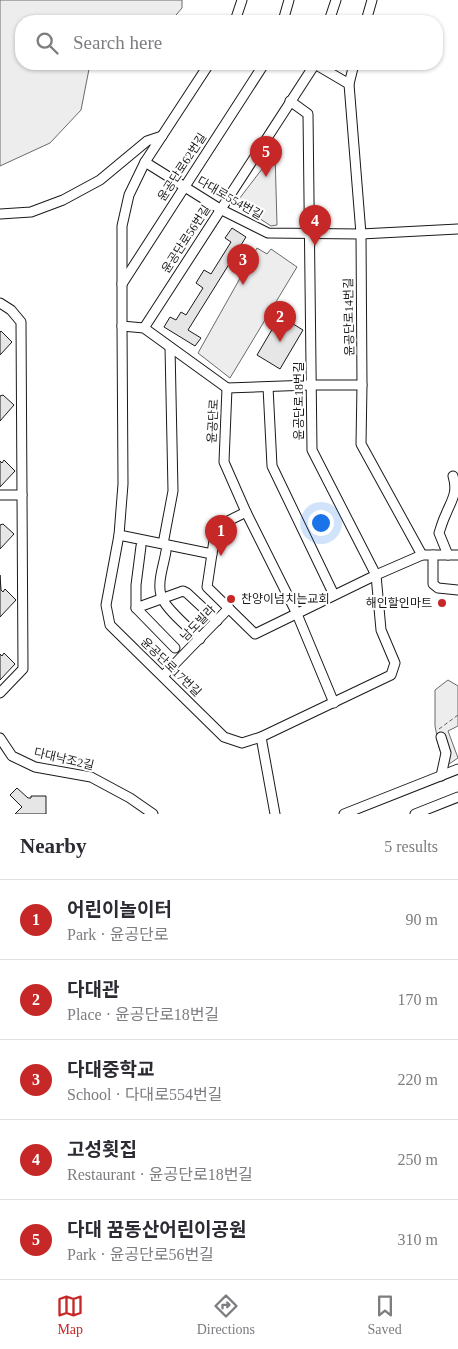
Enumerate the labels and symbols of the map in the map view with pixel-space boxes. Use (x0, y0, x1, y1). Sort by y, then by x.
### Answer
street label: 윤공단로62번길 (155, 130, 209, 204)
pin: 5 (250, 136, 282, 177)
street label: 다대로554번길 (195, 174, 265, 222)
street label: 윤공단로56번길 (159, 202, 213, 276)
pin: 4 (299, 205, 331, 246)
pin: 3 (227, 244, 259, 285)
street label: 윤공단로14번길 (341, 278, 357, 356)
pin: 2 (264, 301, 296, 342)
street label: 윤공단로18번길 (292, 362, 306, 440)
street label: 윤공단로 (205, 399, 221, 443)
your location (308, 510, 334, 536)
pin: 1 (205, 515, 237, 556)
place label: 찬양이넘치는교회 (241, 592, 329, 606)
marker: 찬양이넘치는교회 (225, 593, 237, 605)
place label: 해인할인마트 (366, 596, 432, 610)
marker: 해인할인마트 (436, 597, 448, 609)
street label: 남도빌라 (178, 602, 218, 644)
street label: 윤공단로17번길 (138, 635, 204, 699)
street label: 다대낙조2길 (33, 745, 95, 773)

